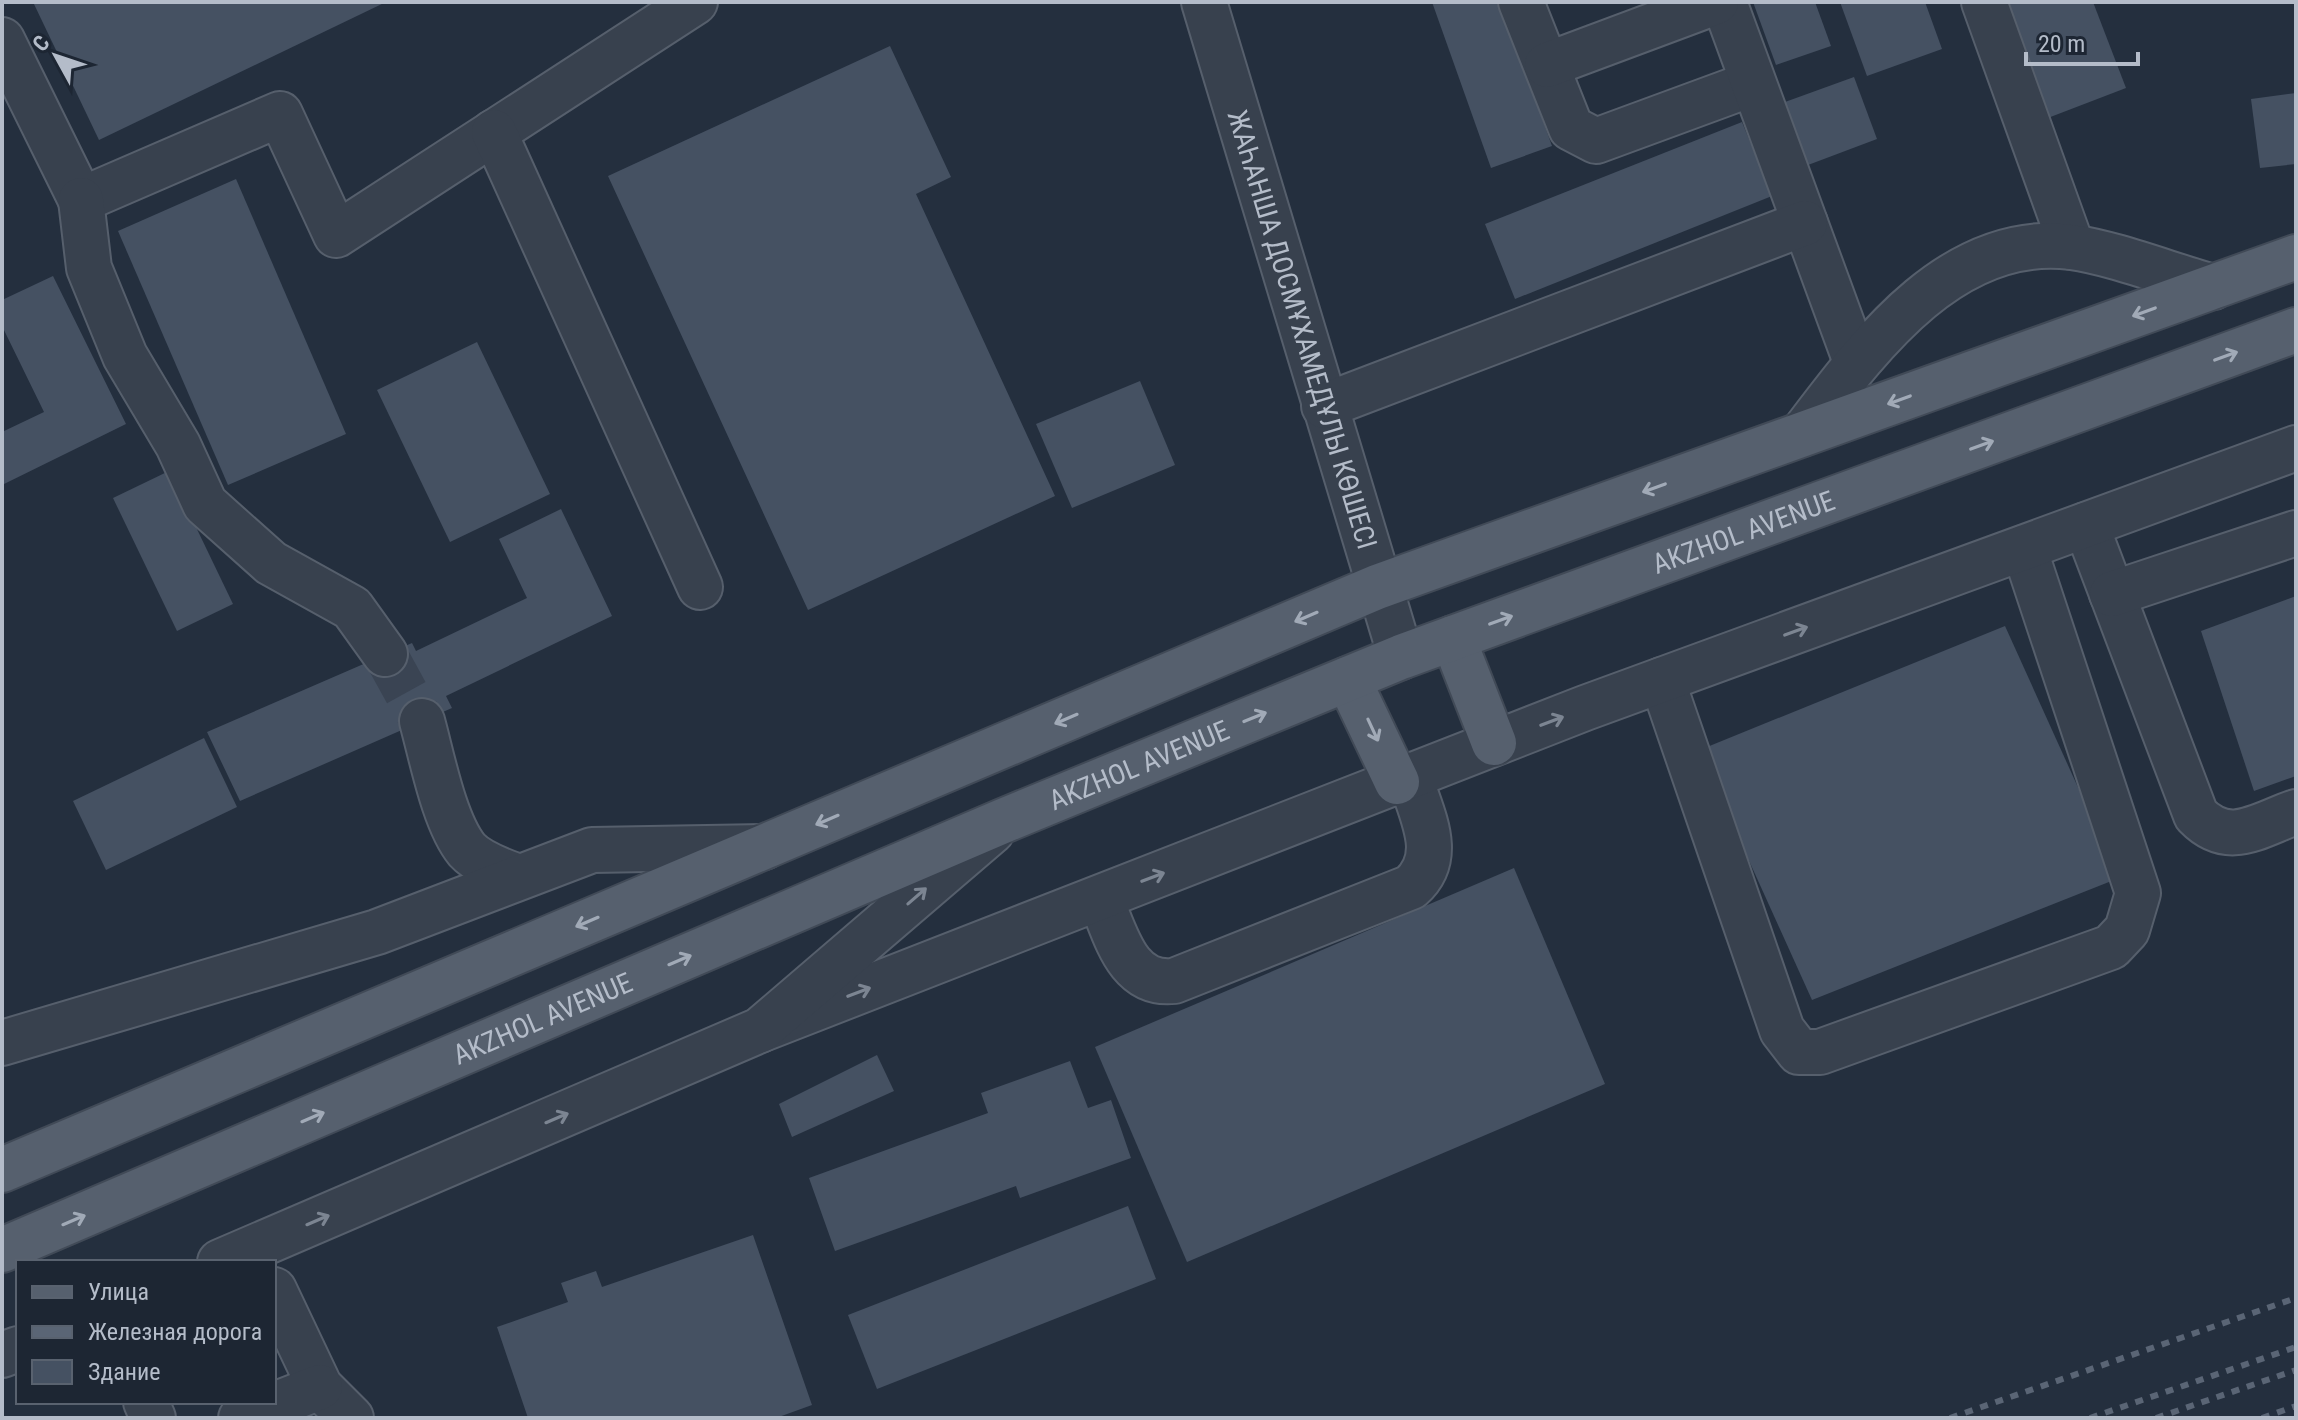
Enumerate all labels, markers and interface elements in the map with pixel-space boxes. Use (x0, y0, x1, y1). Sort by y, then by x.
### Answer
north arrow (16, 16, 96, 96)
scale bar (2026, 16, 2138, 66)
text: 20 m (2038, 30, 2085, 58)
text: С (27, 31, 55, 56)
street label: ЖАҺАНША ДОСМҰХАМЕДҰЛЫ КӨШЕСІ (1221, 106, 1384, 553)
one-way arrow (2132, 306, 2156, 320)
one-way arrow (2213, 347, 2238, 362)
one-way arrow (1887, 393, 1912, 408)
one-way arrow (1969, 437, 1994, 451)
one-way arrow (1642, 481, 1667, 496)
street label: AKZHOL AVENUE (1648, 484, 1839, 580)
one-way arrow (1294, 611, 1319, 626)
one-way arrow (1488, 612, 1513, 627)
one-way arrow (1783, 623, 1808, 637)
one-way arrow (1242, 709, 1267, 724)
one-way arrow (1054, 712, 1079, 727)
street label: AKZHOL AVENUE (1044, 713, 1234, 817)
one-way arrow (1539, 713, 1564, 727)
one-way arrow (1366, 718, 1381, 742)
one-way arrow (815, 814, 840, 829)
one-way arrow (1140, 869, 1165, 883)
one-way arrow (906, 887, 926, 905)
one-way arrow (576, 915, 600, 930)
one-way arrow (667, 951, 692, 966)
street label: AKZHOL AVENUE (448, 965, 637, 1071)
one-way arrow (846, 984, 871, 998)
one-way arrow (300, 1109, 325, 1124)
one-way arrow (544, 1109, 568, 1124)
one-way arrow (61, 1211, 86, 1226)
one-way arrow (305, 1212, 330, 1227)
legend (16, 1260, 276, 1404)
text: Улица (88, 1278, 149, 1306)
text: Железная дорога (88, 1318, 262, 1346)
text: Здание (88, 1358, 160, 1386)

